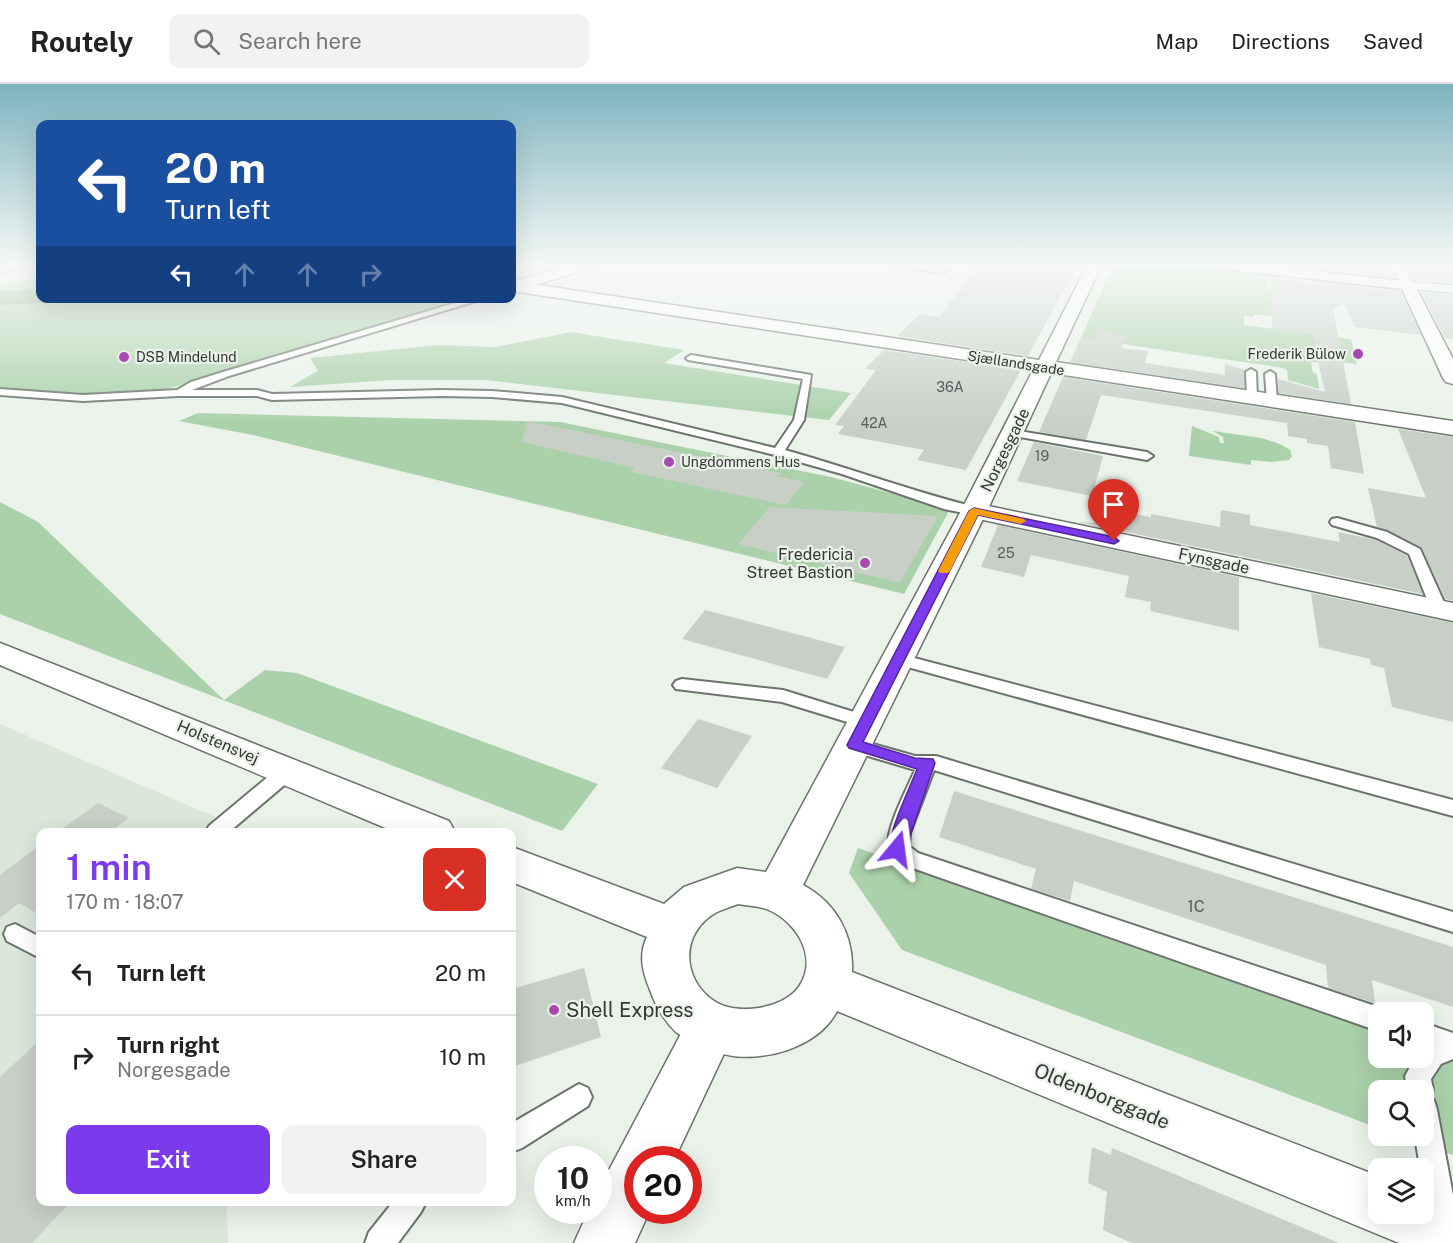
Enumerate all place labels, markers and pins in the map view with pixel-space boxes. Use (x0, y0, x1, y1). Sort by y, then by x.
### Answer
place label: Frederik Bülow (1248, 346, 1346, 362)
marker: Frederik Bülow (1351, 347, 1365, 361)
place label: DSB Mindelund (136, 349, 237, 365)
marker: DSB Mindelund (117, 350, 131, 364)
place label: Ungdommens Hus (681, 454, 800, 470)
marker: Ungdommens Hus (662, 455, 676, 469)
pin (1088, 479, 1139, 541)
place label: Fredericia Street Bastion (747, 545, 853, 582)
marker: Fredericia Street Bastion (858, 556, 872, 570)
place label: Shell Express (566, 998, 693, 1022)
marker: Shell Express (547, 1003, 561, 1017)

